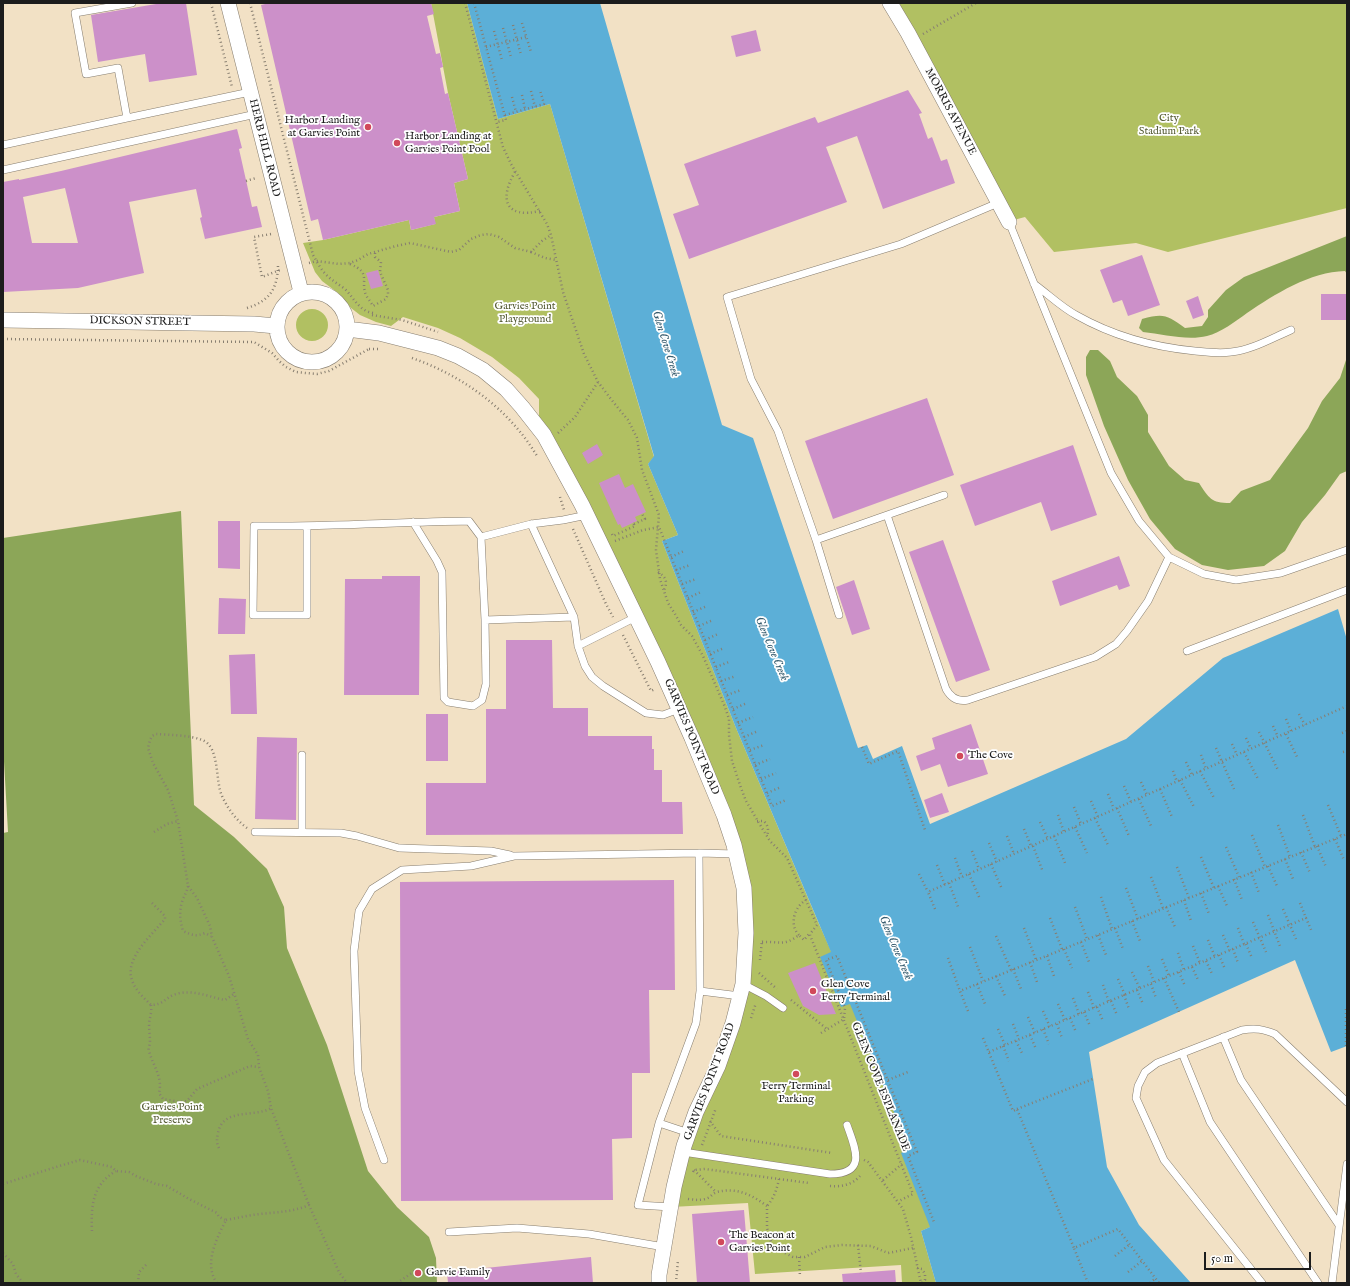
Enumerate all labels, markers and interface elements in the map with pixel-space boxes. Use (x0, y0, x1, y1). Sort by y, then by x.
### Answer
street label: MORRIS AVENUE (921, 66, 979, 158)
street label: HERB HILL ROAD (245, 98, 283, 198)
park label: City Stadium Park (1139, 112, 1199, 138)
place label: Harbor Landing at Garvies Point (284, 114, 360, 140)
marker: Harbor Landing at Garvies Point (363, 122, 373, 132)
place label: Harbor Landing at Garvies Point Pool (405, 130, 491, 156)
marker: Harbor Landing at Garvies Point Pool (392, 138, 402, 148)
park label: Garvies Point Playground (494, 300, 556, 326)
water label: Glen Cove Creek (648, 309, 682, 379)
street label: DICKSON STREET (89, 315, 191, 329)
water label: Glen Cove Creek (751, 615, 791, 683)
street label: GARVIES POINT ROAD (661, 677, 721, 797)
place label: The Cove (968, 749, 1013, 763)
marker: The Cove (955, 751, 965, 761)
water label: Glen Cove Creek (875, 914, 915, 982)
place label: Glen Cove Ferry Terminal (821, 978, 890, 1004)
marker: Glen Cove Ferry Terminal (808, 986, 818, 996)
street label: GARVIES POINT ROAD (681, 1021, 739, 1143)
street label: GLEN COVE ESPLANADE (848, 1021, 912, 1153)
marker: Ferry Terminal Parking (791, 1069, 801, 1079)
place label: Ferry Terminal Parking (761, 1080, 831, 1106)
park label: Garvies Point Preserve (141, 1101, 203, 1127)
place label: The Beacon at Garvies Point (729, 1229, 795, 1255)
marker: The Beacon at Garvies Point (716, 1237, 726, 1247)
scale bar (1206, 1244, 1313, 1270)
text: 50 m (1211, 1251, 1233, 1266)
place label: Garvie Family (426, 1266, 490, 1280)
marker: Garvie Family (413, 1268, 423, 1278)

